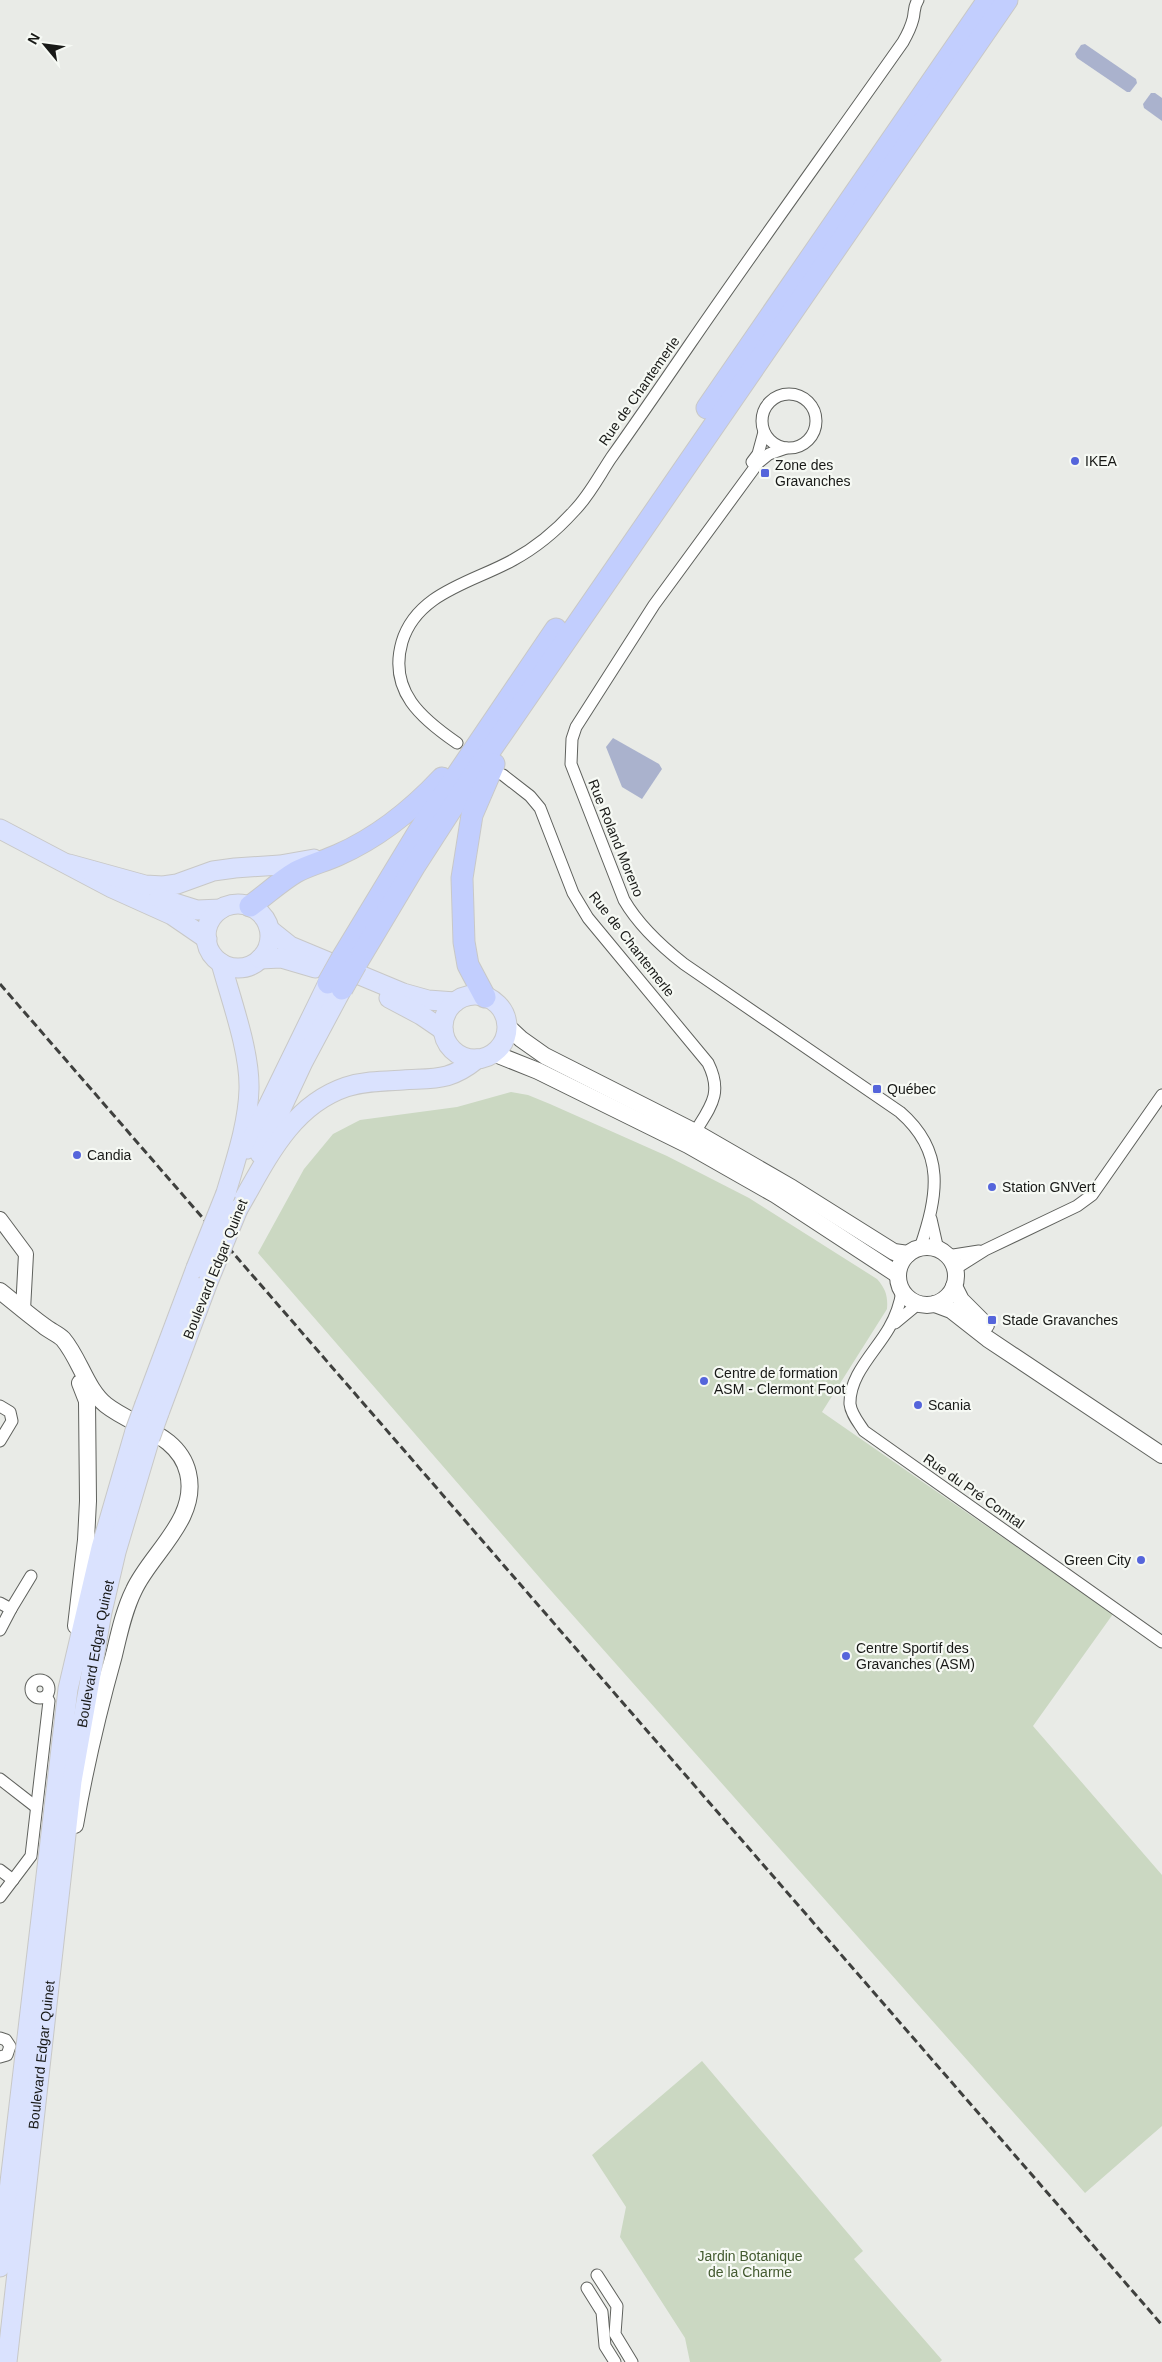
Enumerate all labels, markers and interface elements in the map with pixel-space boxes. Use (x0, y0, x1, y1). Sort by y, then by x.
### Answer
north arrow (20, 20, 70, 70)
text: N (24, 30, 43, 47)
street label: Rue de Chantemerle (595, 333, 683, 449)
place label: IKEA (1085, 453, 1118, 469)
marker: IKEA (1069, 455, 1081, 467)
place label: Zone des Gravanches (775, 457, 850, 489)
marker: Zone des Gravanches (759, 467, 771, 479)
street label: Rue Roland Moreno (585, 777, 647, 899)
street label: Rue de Chantemerle (586, 888, 678, 1000)
place label: Québec (887, 1081, 936, 1097)
marker: Québec (871, 1083, 883, 1095)
place label: Candia (87, 1147, 132, 1163)
marker: Candia (71, 1149, 83, 1161)
place label: Station GNVert (1002, 1179, 1095, 1195)
marker: Station GNVert (986, 1181, 998, 1193)
street label: Boulevard Edgar Quinet (180, 1197, 250, 1341)
place label: Stade Gravanches (1002, 1312, 1118, 1328)
marker: Stade Gravanches (986, 1314, 998, 1326)
place label: Centre de formation ASM - Clermont Foot (714, 1365, 846, 1397)
marker: Centre de formation ASM - Clermont Foot (698, 1375, 710, 1387)
place label: Scania (928, 1397, 971, 1413)
marker: Scania (912, 1399, 924, 1411)
street label: Rue du Pré Comtal (921, 1450, 1027, 1532)
place label: Green City (1064, 1552, 1131, 1568)
marker: Green City (1135, 1554, 1147, 1566)
street label: Boulevard Edgar Quinet (74, 1578, 117, 1729)
place label: Centre Sportif des Gravanches (ASM) (856, 1640, 975, 1672)
marker: Centre Sportif des Gravanches (ASM) (840, 1650, 852, 1662)
street label: Boulevard Edgar Quinet (25, 1980, 58, 2130)
park label: Jardin Botanique de la Charme (697, 2248, 803, 2280)

